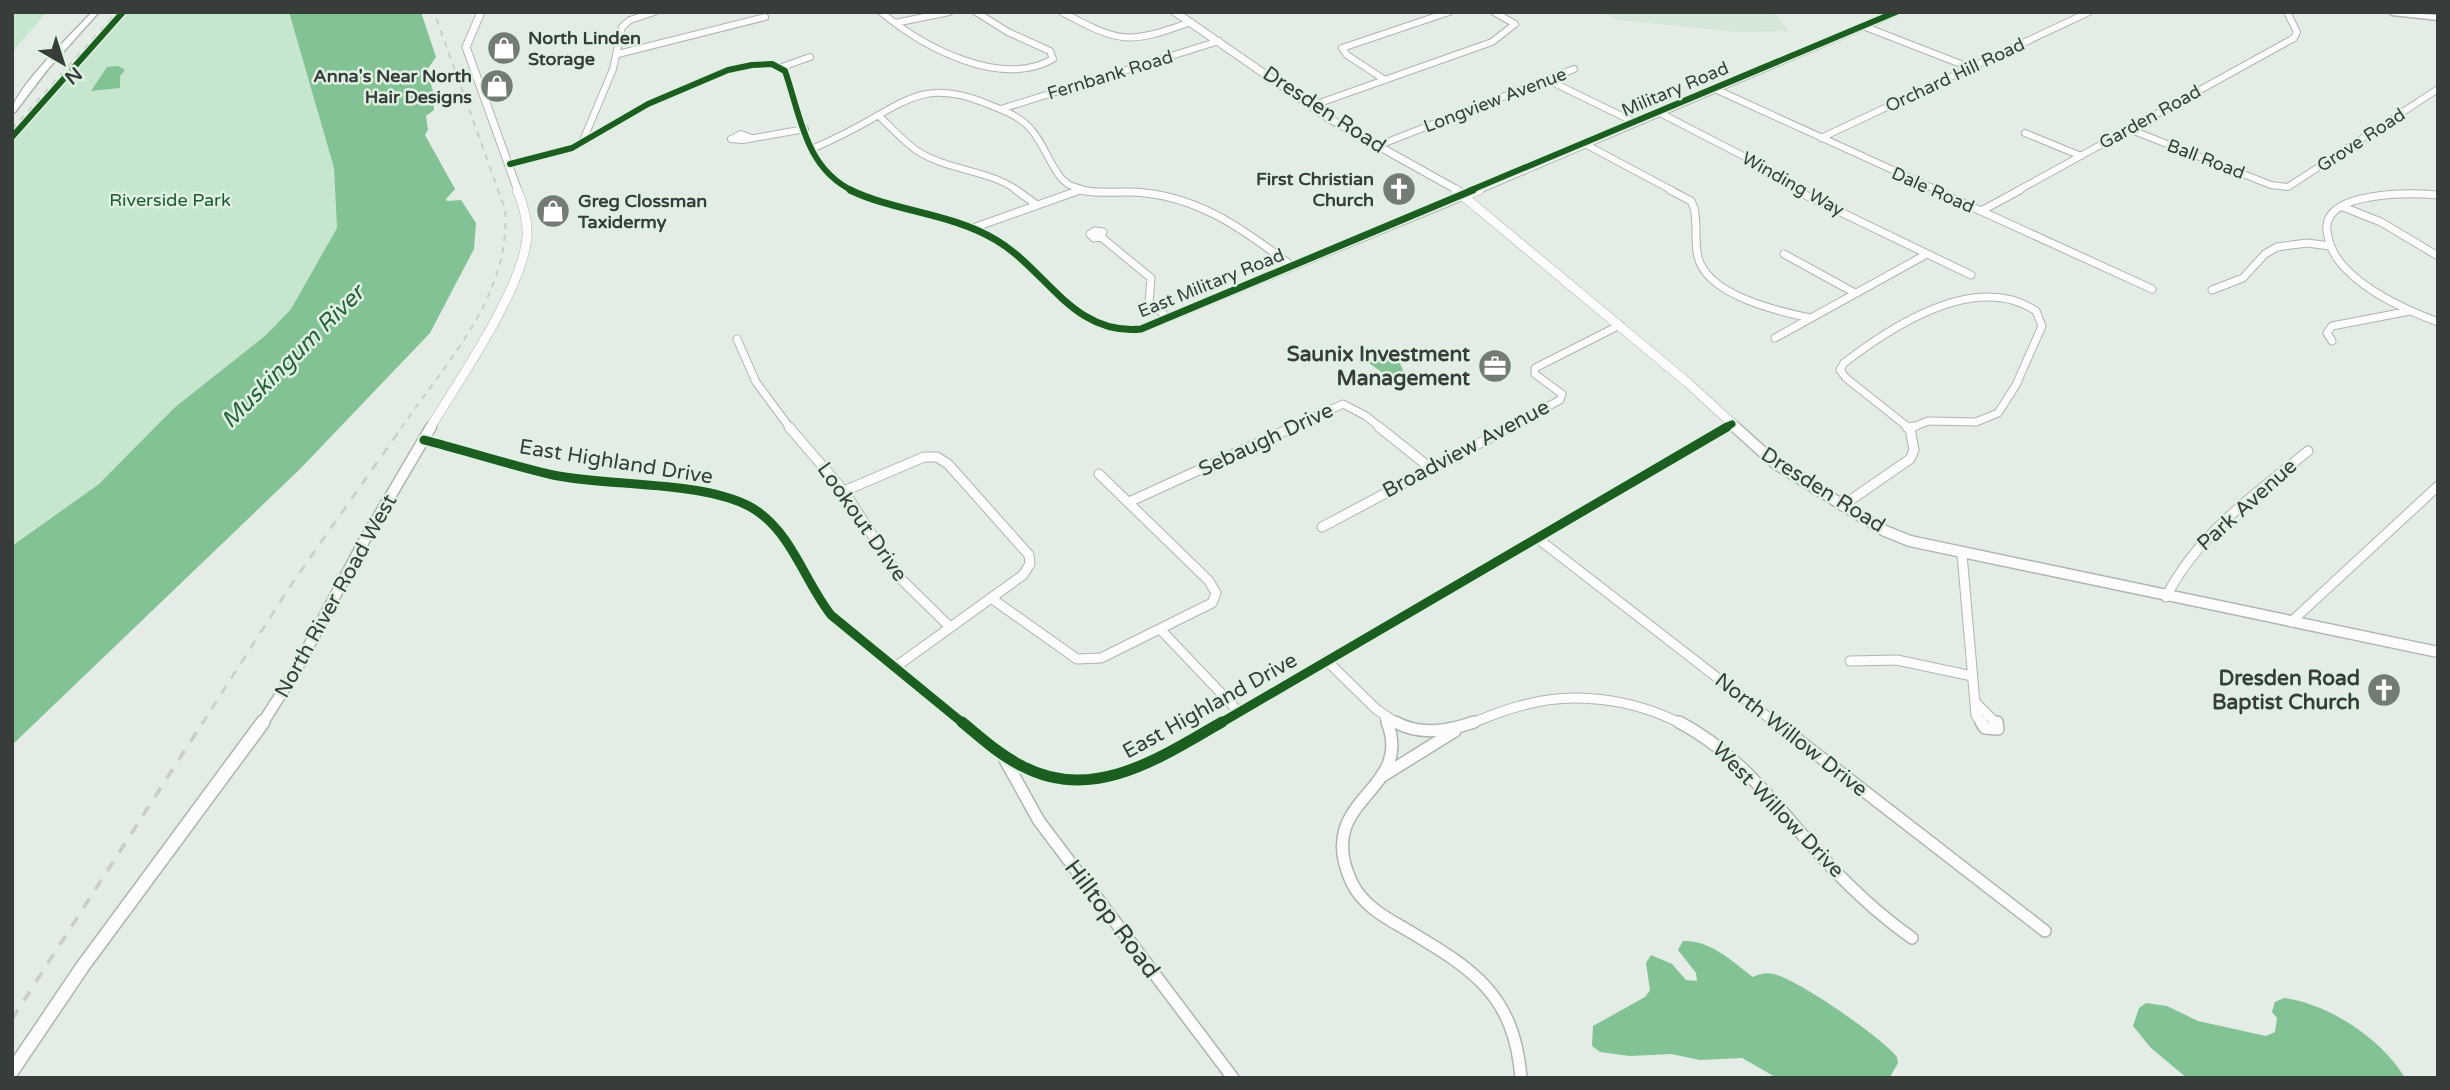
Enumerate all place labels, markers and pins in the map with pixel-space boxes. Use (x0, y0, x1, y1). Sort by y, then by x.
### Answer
place label: North Linden Storage (528, 27, 641, 70)
shop icon: North Linden Storage (485, 29, 523, 67)
place label: Anna's Near North Hair Designs (313, 65, 472, 108)
shop icon: Anna's Near North Hair Designs (478, 67, 516, 105)
place label: First Christian Church (1256, 168, 1374, 211)
church icon: First Christian Church (1380, 170, 1418, 208)
place label: Greg Clossman Taxidermy (577, 190, 707, 233)
shop icon: Greg Clossman Taxidermy (534, 192, 572, 230)
place label: Saunix Investment Management (1287, 342, 1470, 391)
office icon: Saunix Investment Management (1476, 347, 1514, 385)
place label: Dresden Road Baptist Church (2212, 666, 2360, 715)
church icon: Dresden Road Baptist Church (2365, 671, 2403, 709)

